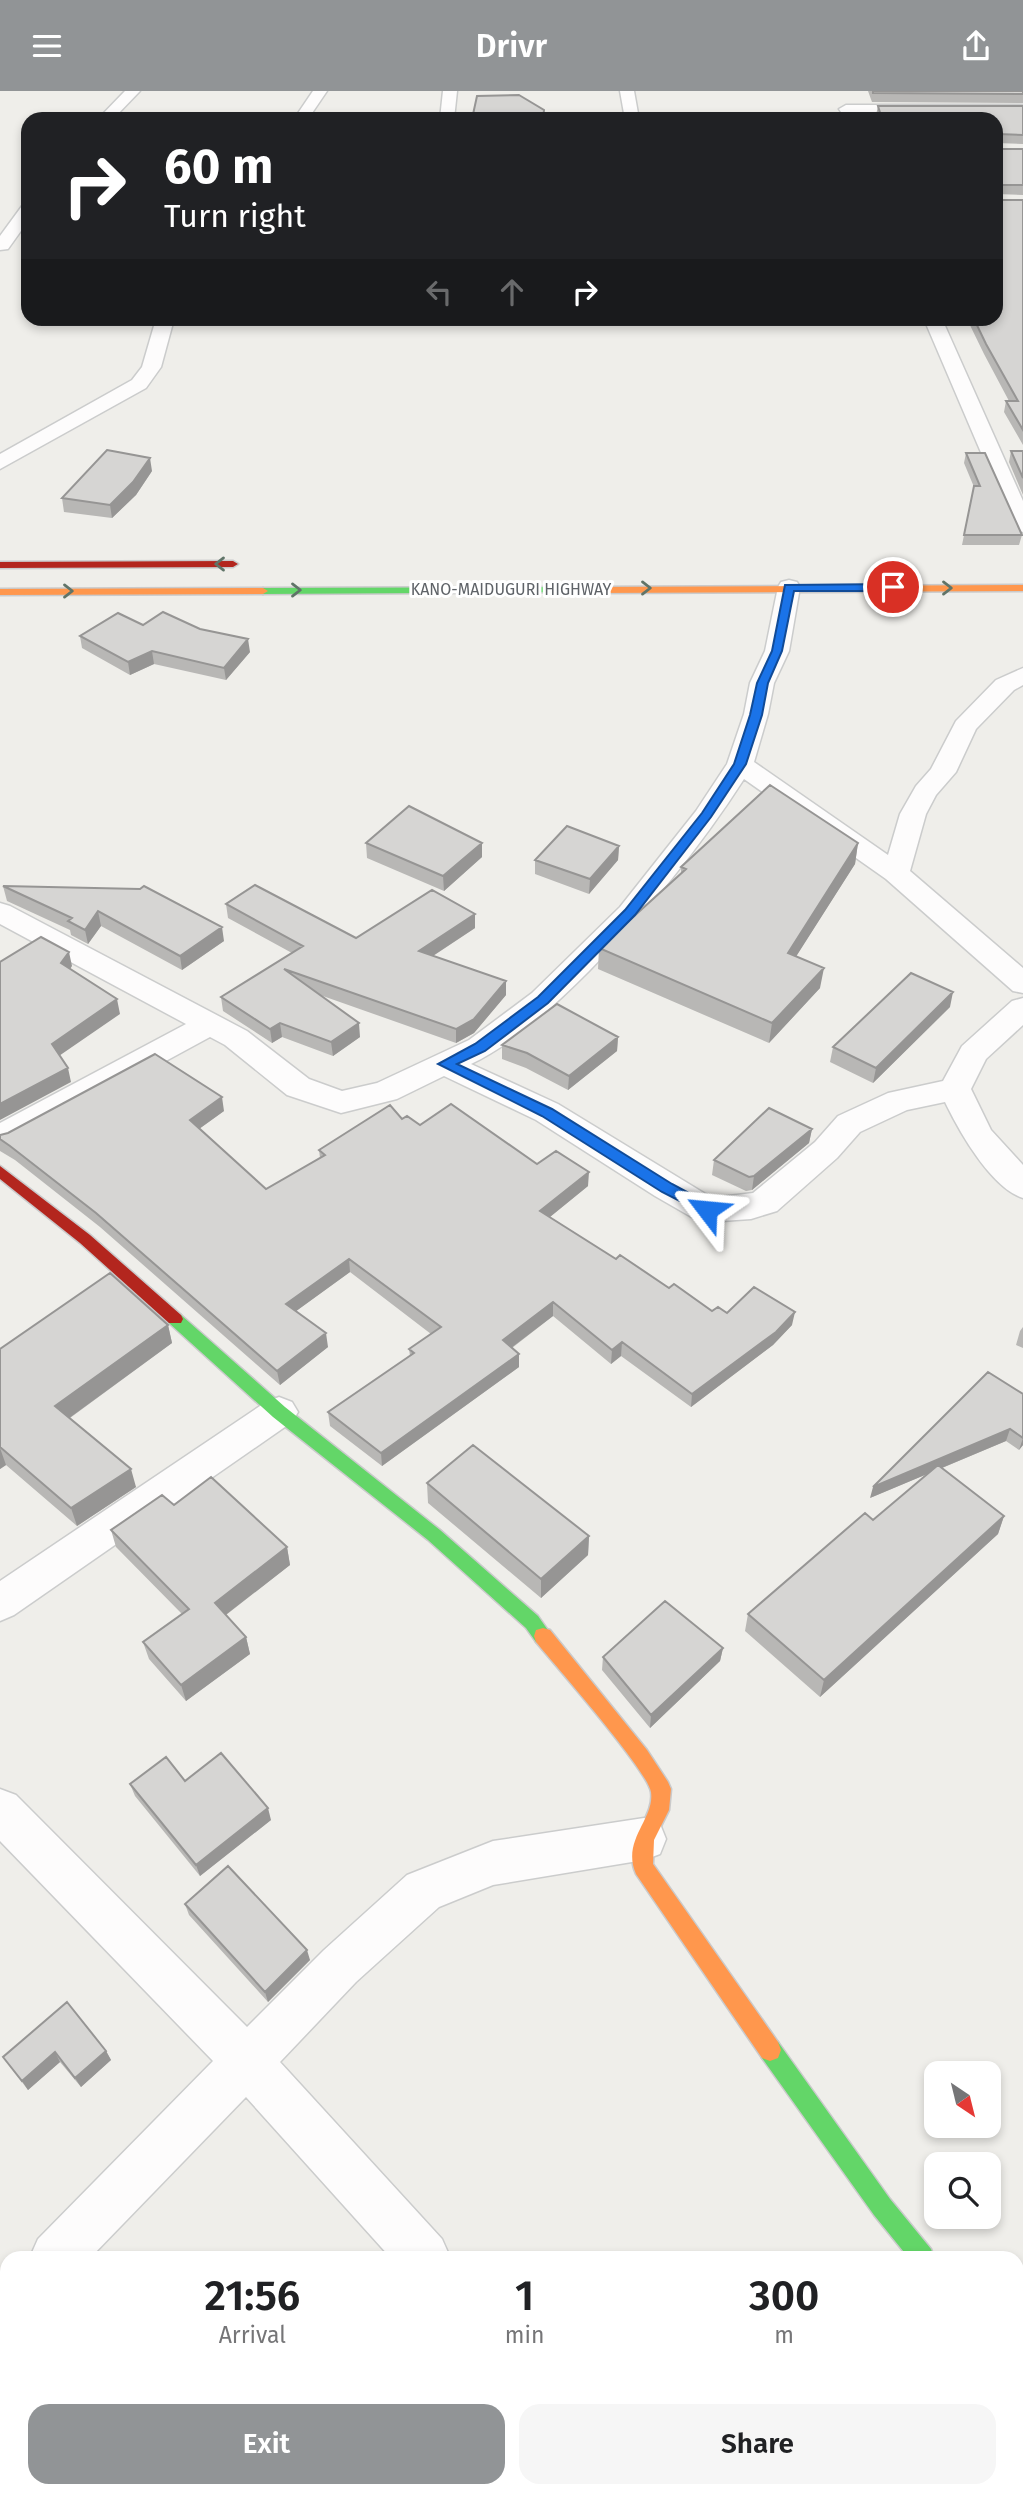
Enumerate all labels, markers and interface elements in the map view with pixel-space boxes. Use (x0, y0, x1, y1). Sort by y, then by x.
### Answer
icon: menu (28, 27, 66, 65)
text: Drivr (476, 27, 547, 65)
icon: share (957, 27, 995, 65)
text: 60 m (164, 137, 273, 196)
icon: right (49, 140, 140, 231)
text: Turn right (164, 197, 306, 235)
icon: left (420, 273, 458, 311)
icon: ahead (493, 273, 531, 311)
icon: right (566, 273, 604, 311)
one-way arrow (214, 556, 225, 572)
pin (863, 557, 923, 617)
icon: arrive (874, 568, 912, 606)
street label: KANO-MAIDUGURI HIGHWAY (411, 580, 611, 599)
one-way arrow (641, 580, 651, 596)
one-way arrow (942, 580, 952, 596)
one-way arrow (291, 582, 301, 598)
one-way arrow (63, 583, 74, 599)
position arrow (670, 1173, 744, 1247)
north arrow (924, 2061, 1001, 2139)
map controls (924, 2061, 1001, 2229)
button: search (924, 2152, 1001, 2229)
text: 21:56 (205, 2271, 300, 2321)
text: 1 (515, 2271, 534, 2321)
text: 300 (749, 2271, 819, 2321)
text: Arrival (219, 2321, 286, 2349)
text: min (505, 2321, 544, 2349)
text: m (774, 2321, 794, 2349)
button: Exit (28, 2404, 505, 2484)
button: Share (519, 2404, 996, 2484)

